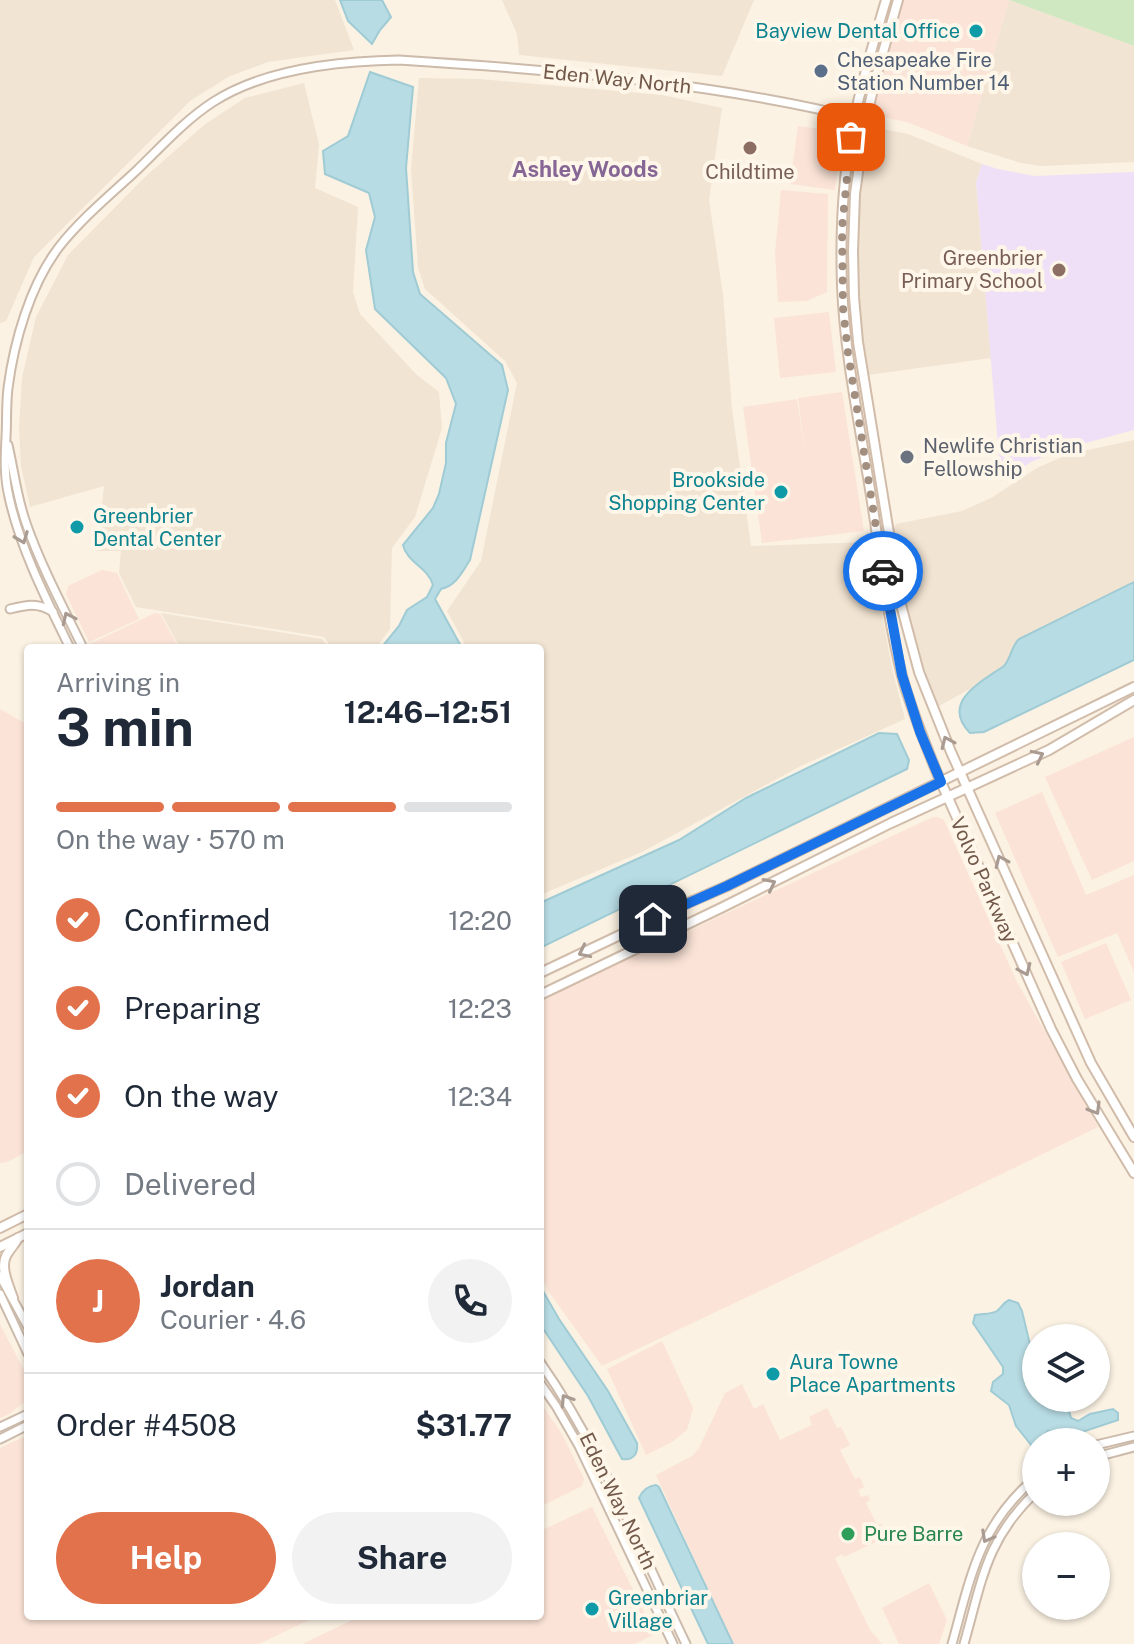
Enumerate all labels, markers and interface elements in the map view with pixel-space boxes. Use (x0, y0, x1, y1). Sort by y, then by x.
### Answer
place label: Bayview Dental Office (755, 19, 960, 43)
marker: Bayview Dental Office (967, 22, 985, 40)
place label: Chesapeake Fire Station Number 14 (837, 48, 1010, 95)
street label: Eden Way North (542, 59, 692, 99)
marker: Chesapeake Fire Station Number 14 (812, 62, 830, 80)
pin (817, 103, 885, 171)
icon: bag (829, 115, 873, 159)
marker: Childtime (741, 139, 759, 157)
district label: Ashley Woods (512, 156, 658, 182)
place label: Childtime (705, 160, 795, 184)
place label: Greenbrier Primary School (901, 246, 1043, 293)
marker: Greenbrier Primary School (1050, 261, 1068, 279)
place label: Newlife Christian Fellowship (923, 434, 1083, 481)
marker: Newlife Christian Fellowship (898, 448, 916, 466)
place label: Brookside Shopping Center (608, 468, 765, 515)
marker: Brookside Shopping Center (772, 483, 790, 501)
place label: Greenbrier Dental Center (93, 504, 222, 551)
marker: Greenbrier Dental Center (68, 518, 86, 536)
one-way arrow (12, 530, 29, 544)
courier (843, 531, 923, 611)
icon: car (861, 549, 905, 593)
one-way arrow (62, 612, 78, 627)
text: Arriving in (56, 667, 180, 698)
text: 12:46–12:51 (344, 694, 512, 730)
text: 3 min (56, 697, 194, 758)
one-way arrow (940, 736, 956, 750)
one-way arrow (1029, 750, 1044, 765)
street label: Volvo Parkway (946, 813, 1023, 947)
text: On the way · 570 m (56, 824, 285, 855)
one-way arrow (994, 855, 1010, 869)
one-way arrow (761, 878, 776, 893)
pin (619, 885, 687, 953)
icon: home (631, 897, 675, 941)
icon: check (56, 898, 100, 942)
text: Confirmed (124, 902, 270, 938)
text: 12:20 (448, 905, 512, 936)
one-way arrow (577, 942, 592, 958)
one-way arrow (1015, 962, 1031, 977)
icon: check (56, 986, 100, 1030)
text: Preparing (124, 990, 261, 1026)
text: 12:23 (448, 993, 512, 1024)
icon: check (56, 1074, 100, 1118)
text: On the way (124, 1078, 278, 1114)
text: 12:34 (447, 1081, 512, 1112)
one-way arrow (1085, 1100, 1101, 1115)
text: Delivered (124, 1166, 256, 1202)
button: phone (428, 1259, 512, 1343)
text: Jordan (160, 1268, 255, 1304)
text: J (92, 1283, 104, 1319)
text: Courier · 4.6 (160, 1304, 306, 1335)
map controls (1022, 1324, 1110, 1620)
button: layers (1022, 1324, 1110, 1412)
place label: Aura Towne Place Apartments (789, 1350, 956, 1397)
marker: Aura Towne Place Apartments (764, 1365, 782, 1383)
one-way arrow (561, 1394, 576, 1409)
text: Order #4508 (56, 1407, 237, 1443)
text: $31.77 (415, 1407, 512, 1443)
button: + (1022, 1428, 1110, 1516)
street label: Eden Way North (575, 1429, 661, 1573)
button: Help (56, 1512, 276, 1604)
button: Share (292, 1512, 512, 1604)
place label: Pure Barre (864, 1522, 963, 1546)
marker: Pure Barre (839, 1525, 857, 1543)
one-way arrow (981, 1528, 997, 1543)
button: − (1022, 1532, 1110, 1620)
place label: Greenbriar Village (608, 1586, 708, 1633)
marker: Greenbriar Village (583, 1600, 601, 1618)

